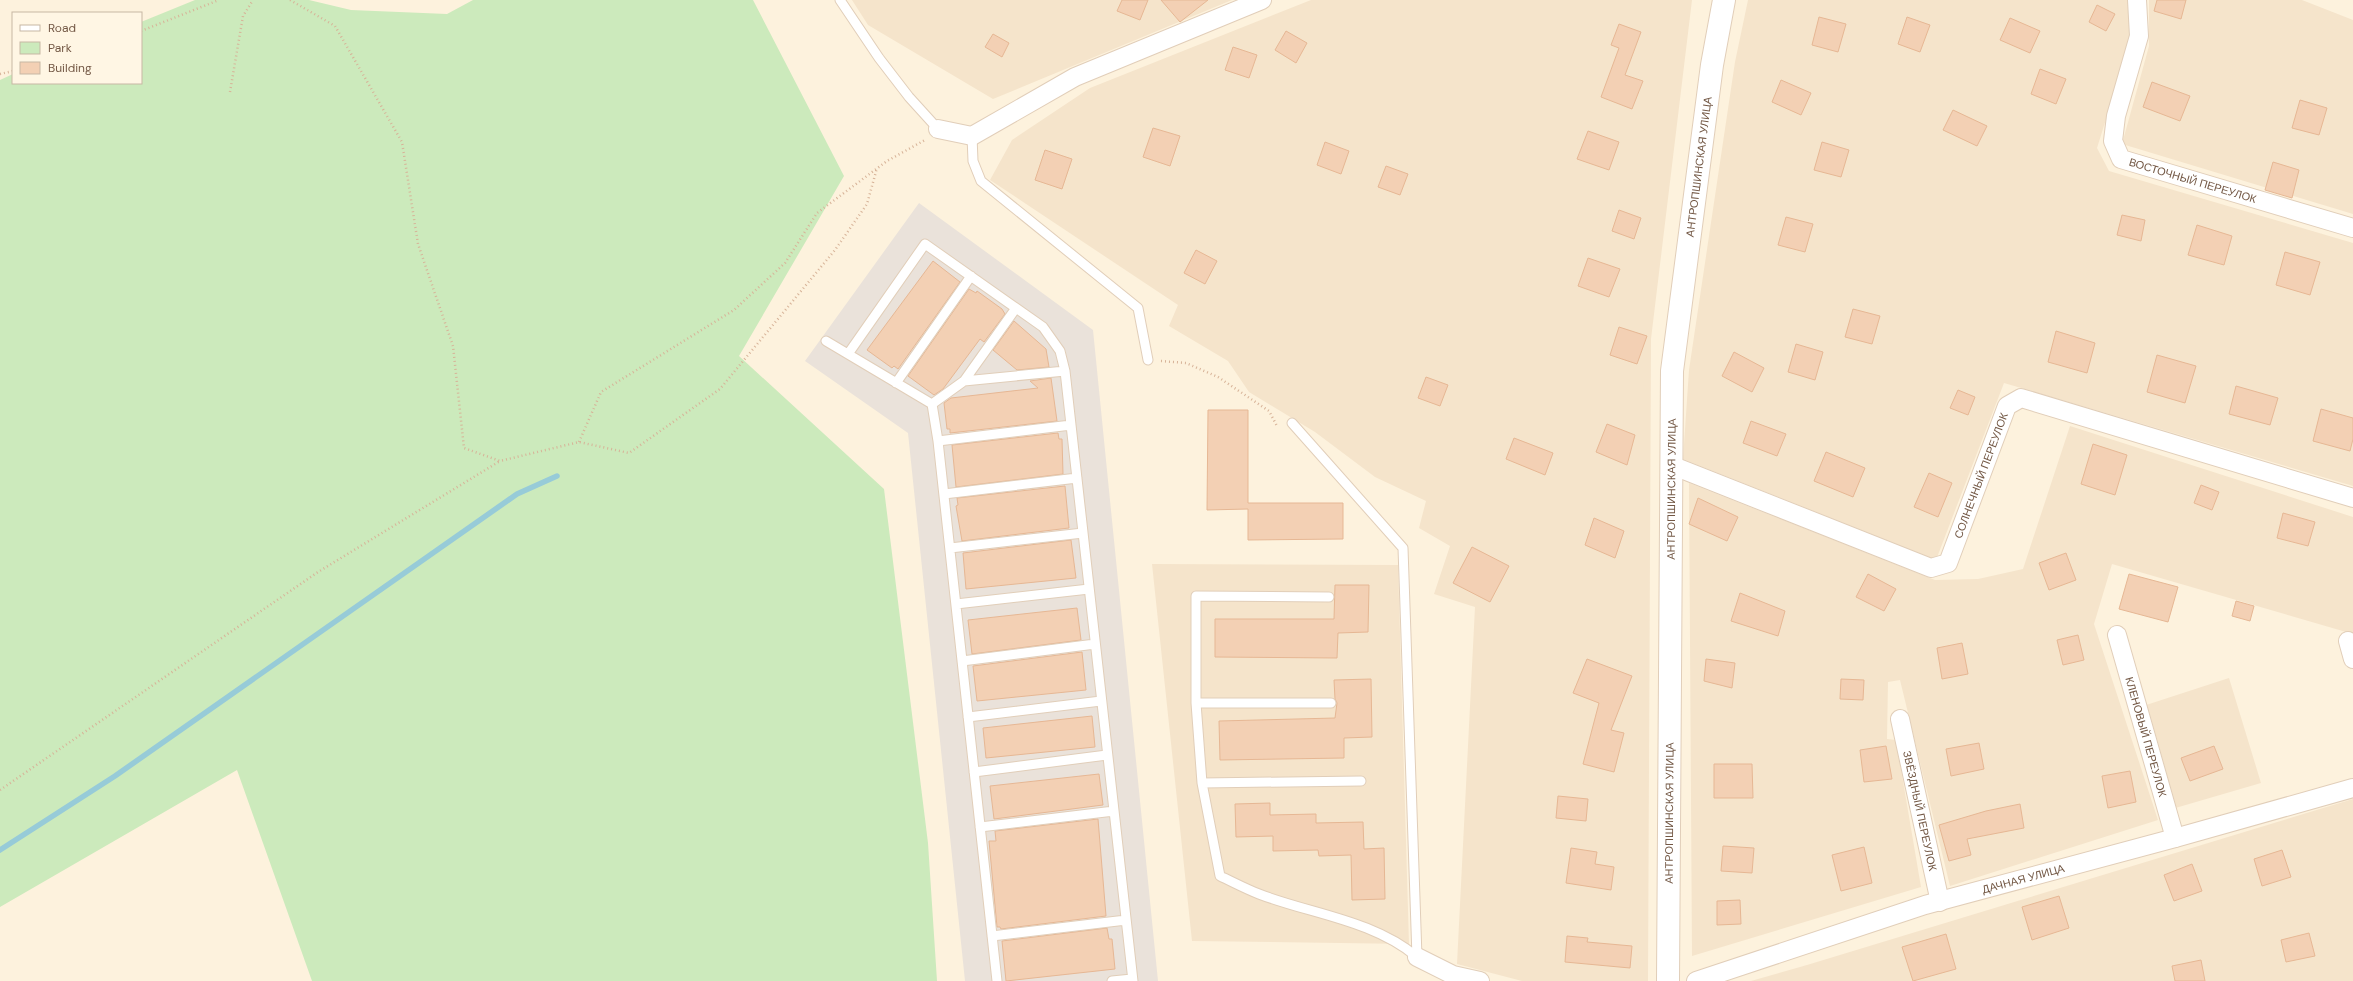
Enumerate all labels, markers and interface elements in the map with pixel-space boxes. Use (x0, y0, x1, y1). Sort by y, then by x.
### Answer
legend (12, 12, 142, 84)
text: Road (48, 20, 76, 36)
text: Park (48, 40, 72, 56)
text: Building (48, 60, 92, 76)
street label: АНТРОПШИНСКАЯ УЛИЦА (1683, 95, 1715, 238)
street label: ВОСТОЧНЫЙ ПЕРЕУЛОК (2127, 155, 2259, 206)
street label: СОЛНЕЧНЫЙ ПЕРЕУЛОК (1951, 410, 2011, 540)
street label: АНТРОПШИНСКАЯ УЛИЦА (1664, 418, 1679, 560)
street label: КЛЕНОВЫЙ ПЕРЕУЛОК (2122, 675, 2170, 799)
street label: АНТРОПШИНСКАЯ УЛИЦА (1662, 742, 1677, 884)
street label: ЗВЁЗДНЫЙ ПЕРЕУЛОК (1900, 749, 1940, 873)
street label: ДАЧНАЯ УЛИЦА (1981, 861, 2067, 896)

